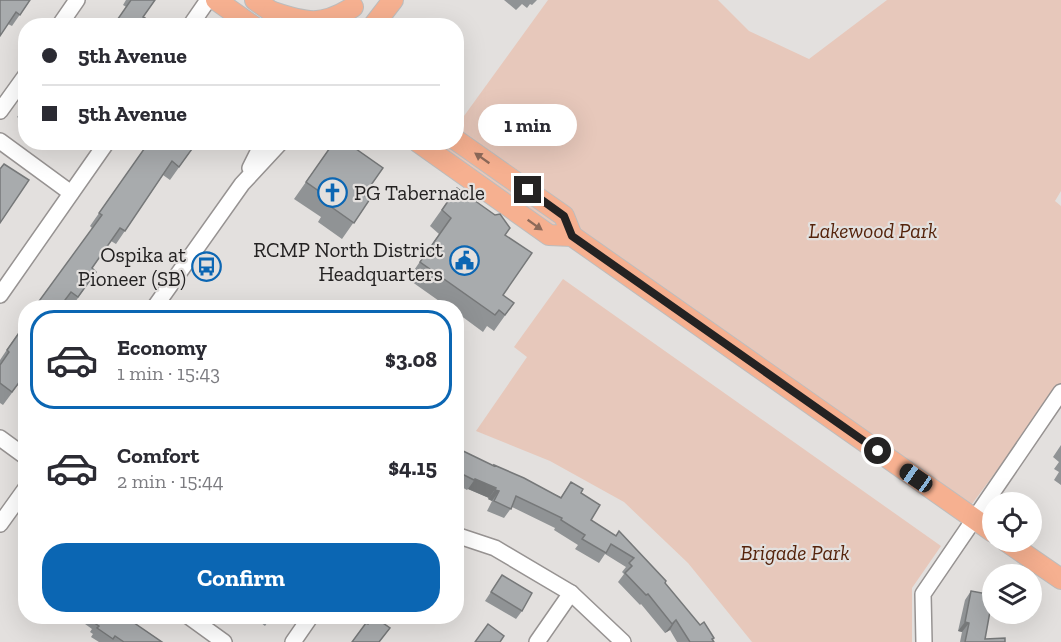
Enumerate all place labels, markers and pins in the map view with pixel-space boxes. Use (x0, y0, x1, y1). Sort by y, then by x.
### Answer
church icon: PG Tabernacle (317, 176, 349, 208)
place label: PG Tabernacle (354, 180, 485, 205)
place label: RCMP North District Headquarters (253, 237, 443, 286)
place label: Ospika at Pioneer (SB) (78, 242, 186, 291)
public building icon: RCMP North District Headquarters (448, 245, 480, 277)
bus stop icon: Ospika at Pioneer (SB) (191, 250, 223, 282)

